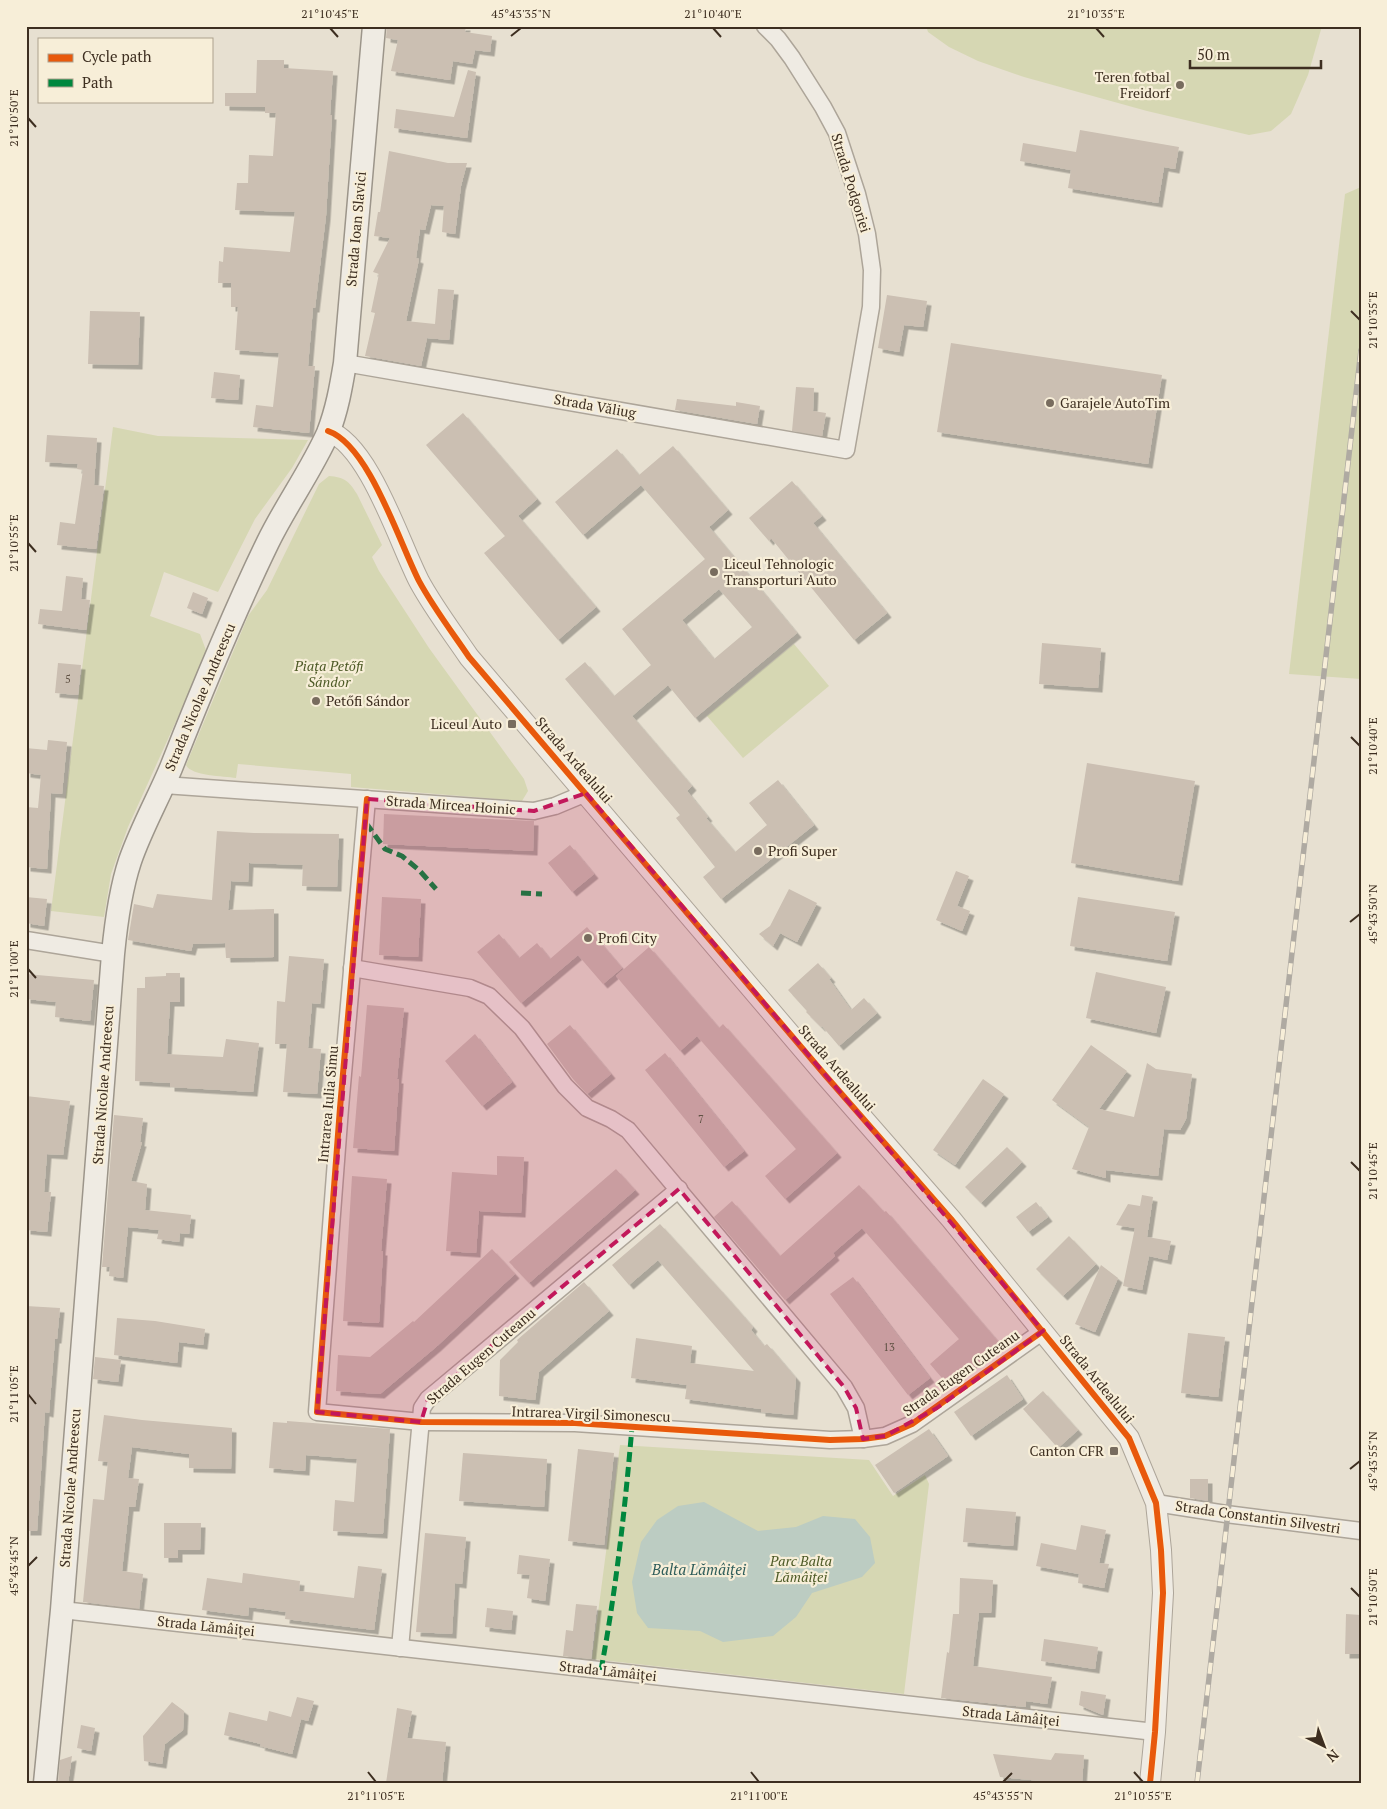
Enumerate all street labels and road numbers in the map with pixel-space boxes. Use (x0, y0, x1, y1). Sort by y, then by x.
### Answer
street label: Strada Podgoriei (827, 131, 876, 235)
street label: Strada Ioan Slavici (341, 171, 370, 287)
street label: Strada Văliug (553, 389, 638, 422)
street label: Strada Nicolae Andreescu (160, 620, 239, 774)
street label: Strada Ardealului (532, 712, 617, 807)
street label: Strada Mircea Hoinic (385, 790, 517, 819)
street label: Strada Nicolae Andreescu (87, 1005, 118, 1165)
street label: Strada Ardealului (795, 1020, 880, 1115)
street label: Intrarea Iulia Simu (313, 1045, 342, 1163)
street label: Strada Eugen Cuteanu (422, 1303, 539, 1408)
street label: Strada Eugen Cuteanu (899, 1325, 1023, 1420)
street label: Strada Ardealului (1056, 1330, 1139, 1427)
street label: Intrarea Virgil Simonescu (511, 1401, 671, 1426)
street label: Strada Nicolae Andreescu (54, 1408, 85, 1568)
street label: Strada Constantin Silvestri (1174, 1496, 1342, 1538)
street label: Strada Lămâiței (156, 1611, 256, 1640)
street label: Strada Lămâiței (558, 1656, 658, 1685)
street label: Strada Lămâiței (961, 1701, 1061, 1730)

